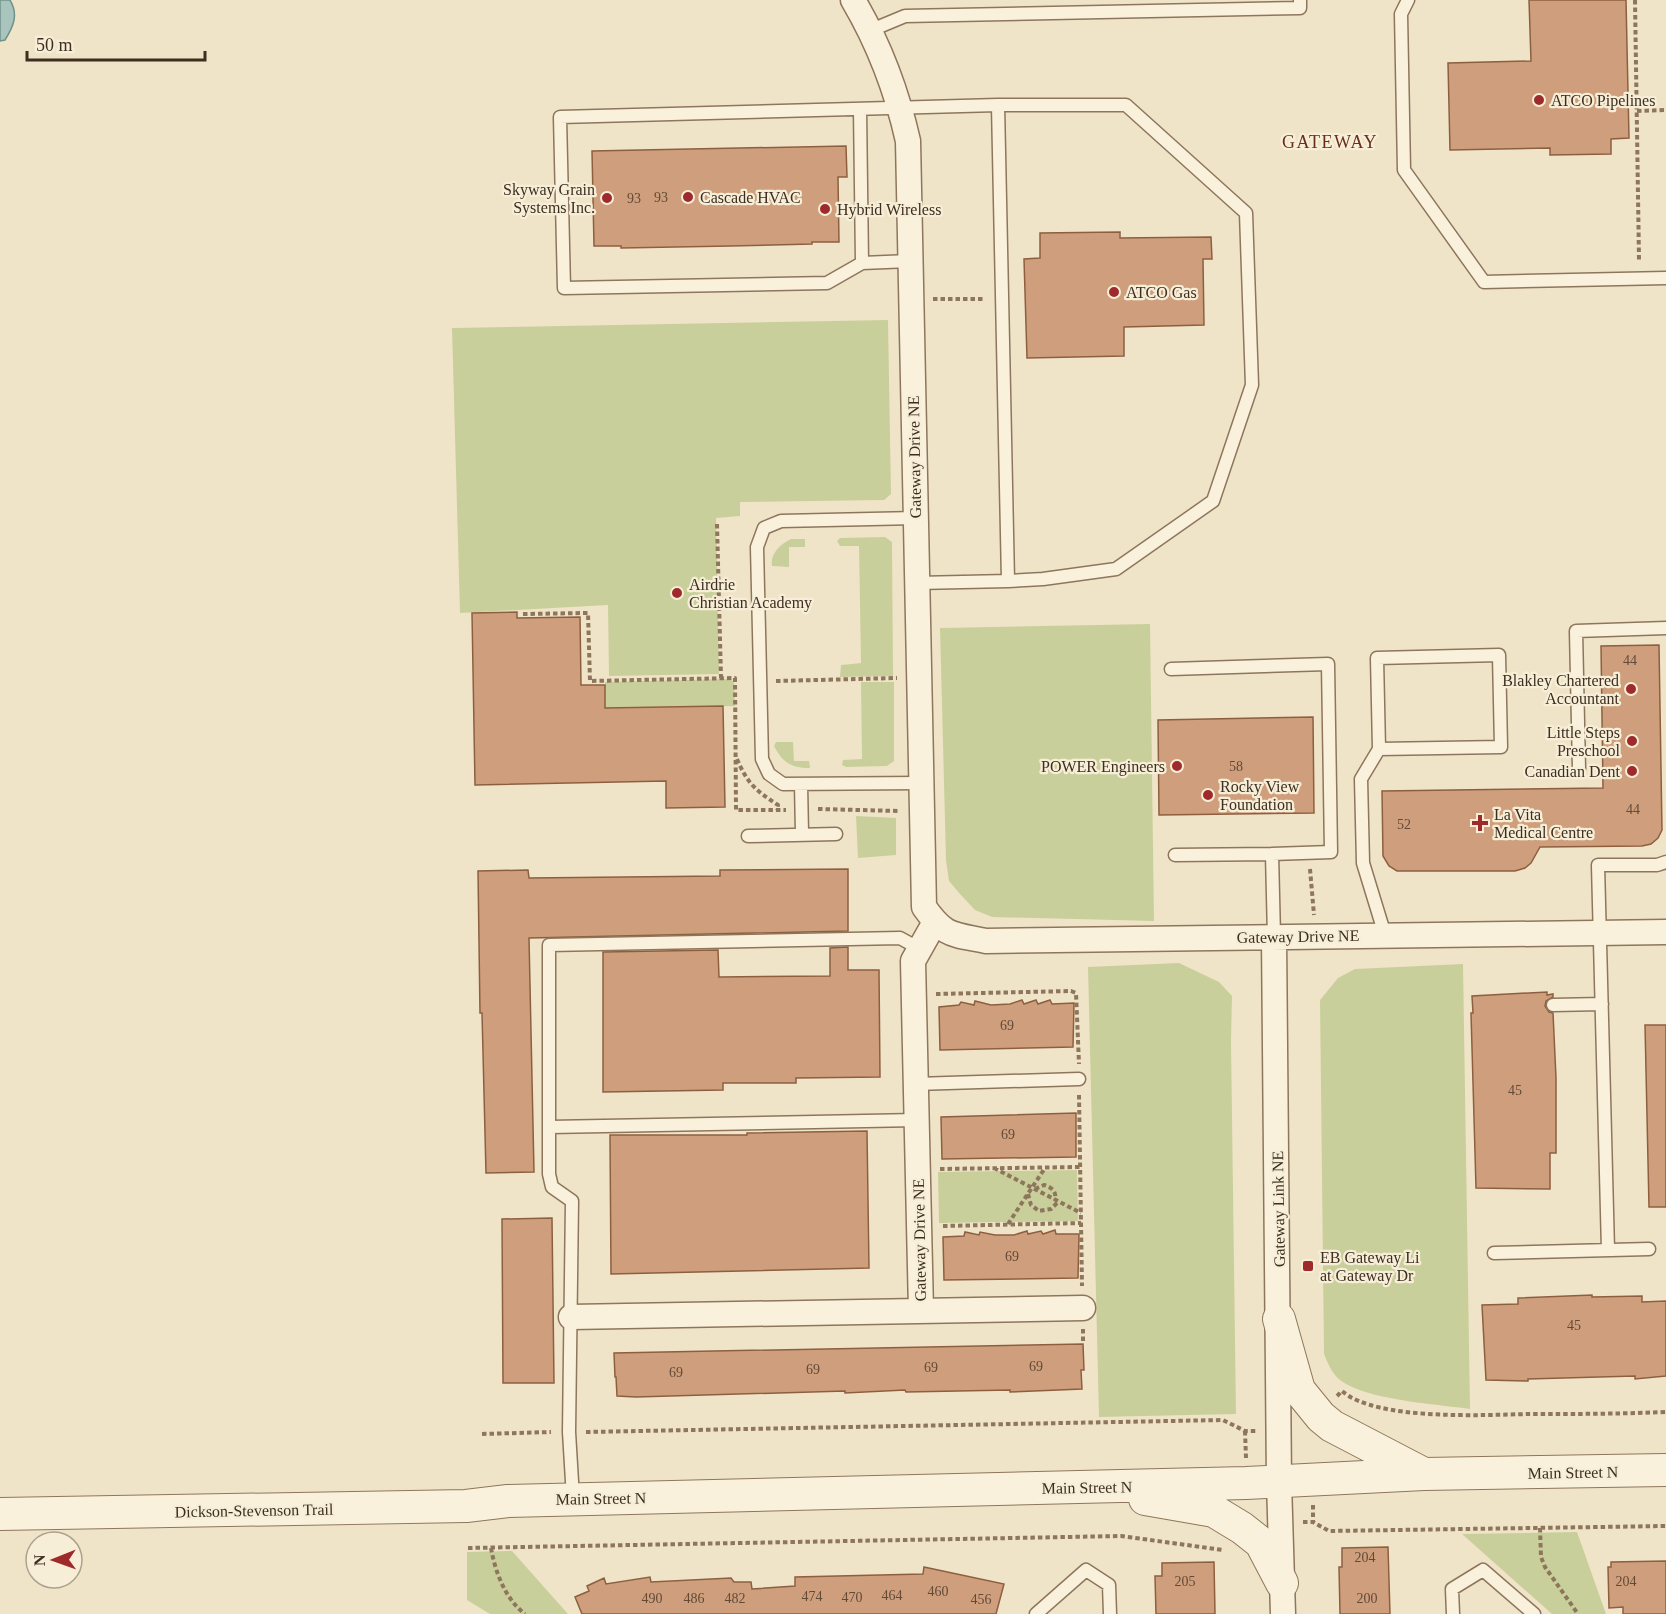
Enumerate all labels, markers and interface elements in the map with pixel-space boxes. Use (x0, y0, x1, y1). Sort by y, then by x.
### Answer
scale bar (27, 24, 206, 62)
text: 50 m (36, 35, 73, 55)
place label: ATCO Pipelines (1551, 92, 1655, 110)
marker: ATCO Pipelines (1532, 93, 1546, 107)
district label: GATEWAY (1282, 132, 1378, 152)
place label: Skyway Grain Systems Inc. (503, 181, 595, 217)
place label: Cascade HVAC (700, 189, 801, 206)
house number: 93 (654, 190, 668, 205)
marker: Cascade HVAC (681, 190, 695, 204)
marker: Skyway Grain Systems Inc. (600, 191, 614, 205)
house number: 93 (627, 191, 641, 206)
place label: Hybrid Wireless (837, 201, 941, 219)
marker: Hybrid Wireless (818, 202, 832, 216)
place label: ATCO Gas (1126, 284, 1197, 301)
marker: ATCO Gas (1107, 285, 1121, 299)
street label: Gateway Drive NE (905, 396, 925, 518)
place label: Airdrie Christian Academy (689, 576, 812, 612)
marker: Airdrie Christian Academy (670, 586, 684, 600)
house number: 44 (1623, 653, 1637, 668)
place label: Blakley Chartered Accountant (1502, 672, 1620, 707)
marker: Blakley Chartered Accountant (1624, 682, 1638, 696)
place label: Little Steps Preschool (1547, 724, 1621, 759)
marker: Little Steps Preschool (1625, 734, 1639, 748)
place label: POWER Engineers (1041, 758, 1165, 776)
marker: POWER Engineers (1170, 759, 1184, 773)
house number: 58 (1229, 759, 1243, 774)
place label: Canadian Dent (1524, 763, 1621, 780)
marker: Canadian Dent (1625, 764, 1639, 778)
place label: Rocky View Foundation (1220, 778, 1300, 813)
marker: Rocky View Foundation (1201, 788, 1215, 802)
house number: 44 (1626, 802, 1640, 817)
place label: La Vita Medical Centre (1494, 806, 1593, 841)
marker: La Vita Medical Centre (1471, 814, 1489, 832)
house number: 52 (1397, 817, 1411, 832)
street label: Gateway Drive NE (1237, 927, 1359, 947)
house number: 69 (1000, 1018, 1014, 1033)
house number: 45 (1508, 1083, 1522, 1098)
house number: 69 (1001, 1127, 1015, 1142)
street label: Gateway Link NE (1269, 1151, 1289, 1267)
street label: Gateway Drive NE (910, 1179, 930, 1301)
house number: 69 (1005, 1249, 1019, 1264)
place label: EB Gateway Li at Gateway Dr (1320, 1249, 1420, 1285)
marker: EB Gateway Li at Gateway Dr (1301, 1259, 1315, 1273)
house number: 45 (1567, 1318, 1581, 1333)
house number: 69 (1029, 1359, 1043, 1374)
house number: 69 (924, 1360, 938, 1375)
house number: 69 (806, 1362, 820, 1377)
house number: 69 (669, 1365, 683, 1380)
street label: Main Street N (1528, 1463, 1619, 1482)
street label: Main Street N (1042, 1478, 1133, 1497)
street label: Main Street N (556, 1489, 647, 1508)
street label: Dickson-Stevenson Trail (175, 1501, 334, 1520)
north arrow (24, 1530, 84, 1590)
house number: 204 (1355, 1550, 1376, 1565)
text: N (31, 1554, 48, 1566)
house number: 205 (1175, 1574, 1196, 1589)
house number: 204 (1616, 1574, 1637, 1589)
house number: 460 (928, 1584, 949, 1599)
house number: 464 (882, 1588, 903, 1603)
house number: 474 (802, 1589, 823, 1604)
house number: 470 (842, 1590, 863, 1605)
house number: 490 (642, 1591, 663, 1606)
house number: 486 (684, 1591, 705, 1606)
house number: 482 (725, 1591, 746, 1606)
house number: 200 (1357, 1591, 1378, 1606)
house number: 456 (971, 1592, 992, 1607)

